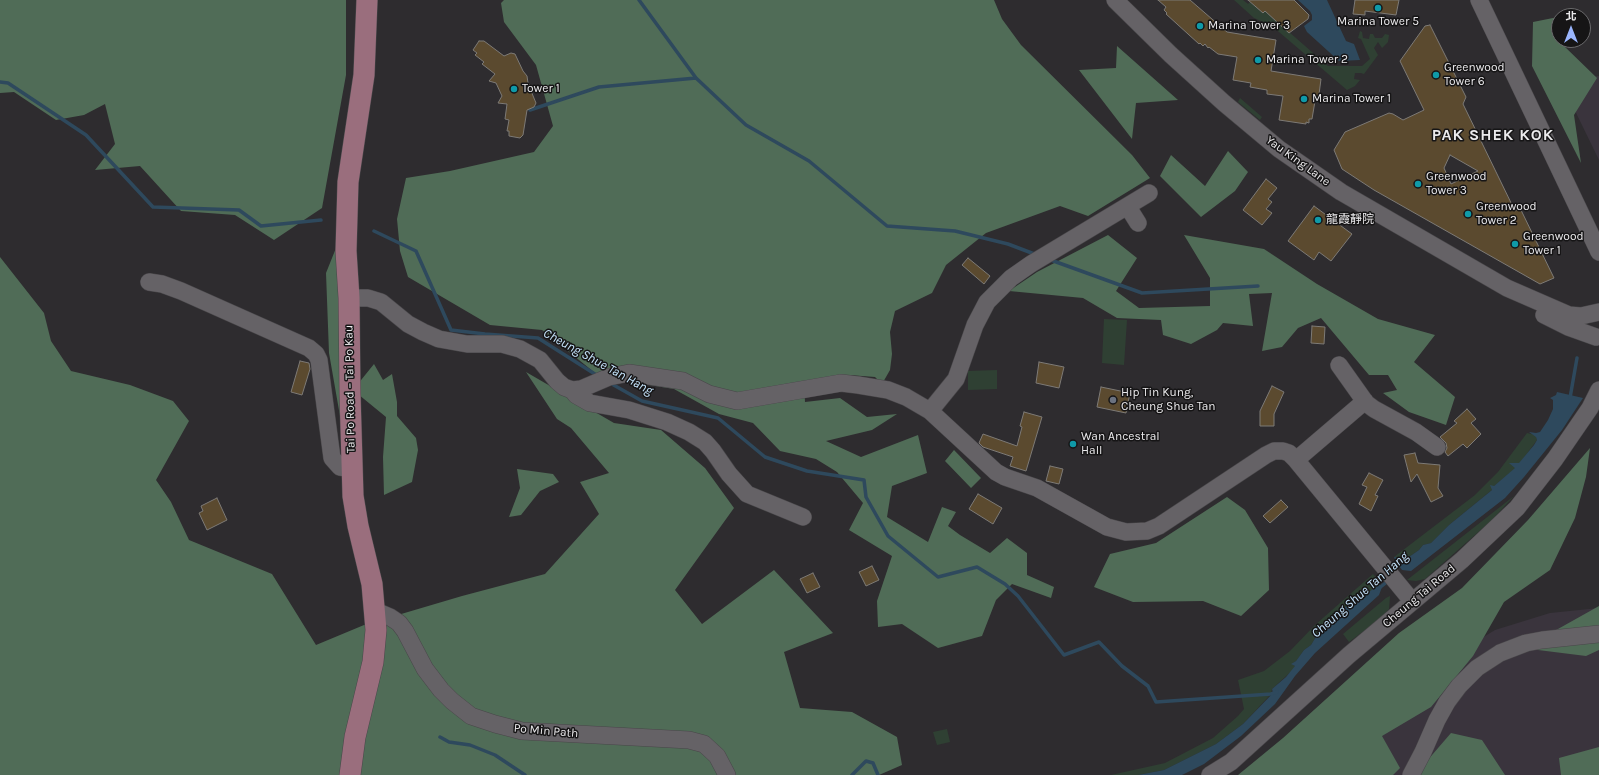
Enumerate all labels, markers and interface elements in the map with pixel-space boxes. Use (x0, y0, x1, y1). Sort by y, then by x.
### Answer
marker: Marina Tower 5 (1373, 3, 1383, 13)
north arrow (1551, 8, 1591, 48)
text: 北 (1566, 10, 1577, 23)
place label: Marina Tower 5 (1337, 15, 1419, 29)
place label: Marina Tower 3 (1208, 19, 1290, 33)
marker: Marina Tower 3 (1195, 21, 1205, 31)
place label: Marina Tower 2 (1266, 53, 1348, 67)
marker: Marina Tower 2 (1253, 55, 1263, 65)
place label: Greenwood Tower 6 (1444, 61, 1505, 89)
marker: Greenwood Tower 6 (1431, 70, 1441, 80)
place label: Tower 1 (522, 82, 560, 96)
marker: Tower 1 (509, 84, 519, 94)
place label: Marina Tower 1 (1312, 92, 1391, 106)
marker: Marina Tower 1 (1299, 94, 1309, 104)
district label: PAK SHEK KOK (1432, 125, 1554, 145)
street label: Yau King Lane (1263, 133, 1333, 189)
place label: Greenwood Tower 3 (1426, 170, 1487, 198)
marker: Greenwood Tower 3 (1413, 179, 1423, 189)
place label: Greenwood Tower 2 (1476, 200, 1537, 228)
marker: Greenwood Tower 2 (1463, 209, 1473, 219)
place label: 龍霞靜院 (1326, 213, 1374, 227)
marker: 龍霞靜院 (1313, 215, 1323, 225)
place label: Greenwood Tower 1 (1523, 230, 1584, 258)
marker: Greenwood Tower 1 (1510, 239, 1520, 249)
street label: Tai Po Road – Tai Po Kau (342, 325, 358, 453)
water label: Cheung Shue Tan Hang (540, 325, 656, 399)
place label: Hip Tin Kung, Cheung Shue Tan (1121, 386, 1215, 414)
marker: Hip Tin Kung, Cheung Shue Tan (1108, 395, 1118, 405)
place label: Wan Ancestral Hall (1081, 430, 1160, 458)
marker: Wan Ancestral Hall (1068, 439, 1078, 449)
water label: Cheung Shue Tan Hang (1308, 549, 1412, 641)
street label: Cheung Tai Road (1380, 561, 1458, 631)
street label: Po Min Path (513, 721, 579, 741)

